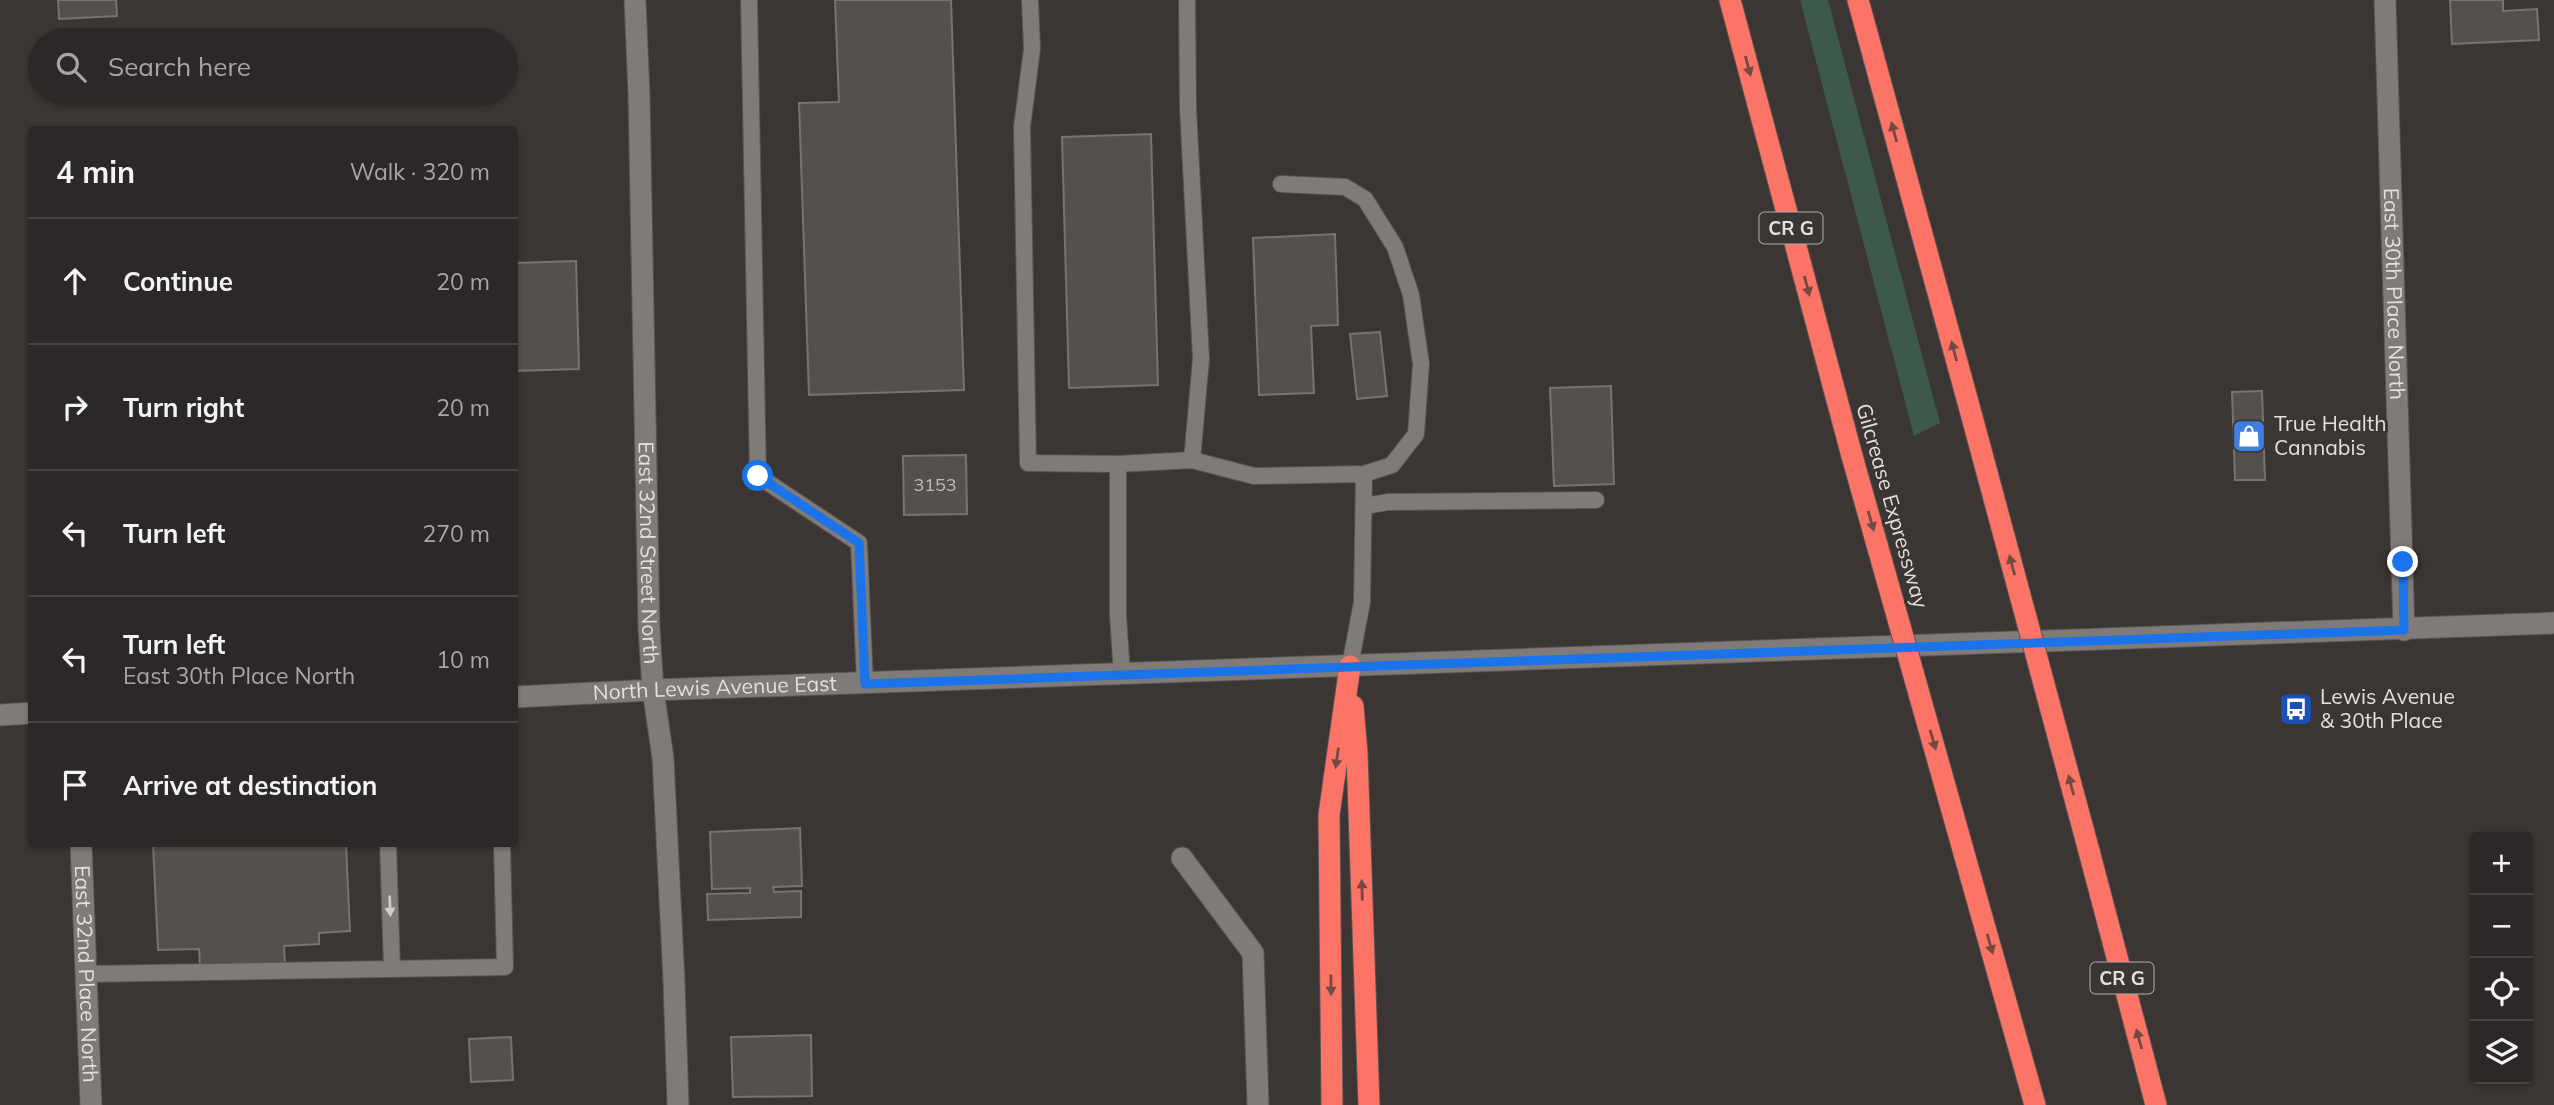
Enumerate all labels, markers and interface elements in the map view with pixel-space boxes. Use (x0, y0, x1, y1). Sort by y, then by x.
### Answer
search box (28, 28, 518, 105)
icon: search (52, 48, 90, 86)
text: Search here (108, 50, 251, 83)
one-way arrow (1743, 55, 1754, 77)
one-way arrow (1888, 120, 1899, 142)
text: 4 min (56, 153, 135, 191)
text: Walk · 320 m (350, 157, 490, 186)
street label: East 30th Place North (2379, 187, 2411, 400)
road number: CR G (1760, 212, 1823, 244)
icon: ahead (56, 262, 94, 300)
text: Continue (123, 265, 233, 298)
text: 20 m (436, 267, 490, 296)
one-way arrow (1802, 275, 1813, 297)
one-way arrow (1948, 340, 1959, 362)
icon: right (56, 388, 94, 426)
text: Turn right (123, 391, 244, 424)
text: 20 m (436, 393, 490, 422)
street label: Gilcrease Expressway (1851, 400, 1935, 611)
place label: True Health Cannabis (2274, 410, 2387, 460)
shop icon: True Health Cannabis (2230, 417, 2268, 455)
street label: East 32nd Street North (634, 441, 665, 665)
route start (742, 460, 773, 491)
house number: 3153 (913, 473, 957, 496)
one-way arrow (1866, 510, 1877, 532)
icon: left (56, 514, 94, 552)
text: Turn left (123, 517, 225, 550)
text: 270 m (422, 519, 490, 548)
route end (2387, 546, 2418, 577)
one-way arrow (2006, 554, 2017, 576)
text: Turn left (123, 628, 225, 661)
icon: left (56, 640, 94, 678)
text: 10 m (436, 645, 490, 674)
text: East 30th Place North (123, 661, 355, 690)
street label: North Lewis Avenue East (592, 670, 837, 705)
place label: Lewis Avenue & 30th Place (2320, 683, 2455, 733)
bus stop icon: Lewis Avenue & 30th Place (2277, 690, 2315, 728)
one-way arrow (1928, 730, 1938, 751)
one-way arrow (1331, 747, 1342, 769)
icon: arrive (56, 766, 94, 804)
text: Arrive at destination (123, 769, 378, 802)
one-way arrow (2065, 774, 2076, 796)
map controls (2470, 832, 2533, 1084)
button: + (2470, 832, 2533, 895)
street label: East 32nd Place North (70, 865, 104, 1083)
one-way arrow (1356, 879, 1367, 901)
one-way arrow (385, 895, 396, 917)
button: − (2470, 895, 2533, 958)
one-way arrow (1985, 933, 1995, 954)
button: locate (2470, 958, 2533, 1021)
road number: CR G (2090, 962, 2154, 994)
one-way arrow (1325, 974, 1337, 996)
button: layers (2470, 1021, 2533, 1084)
one-way arrow (2133, 1028, 2143, 1049)

